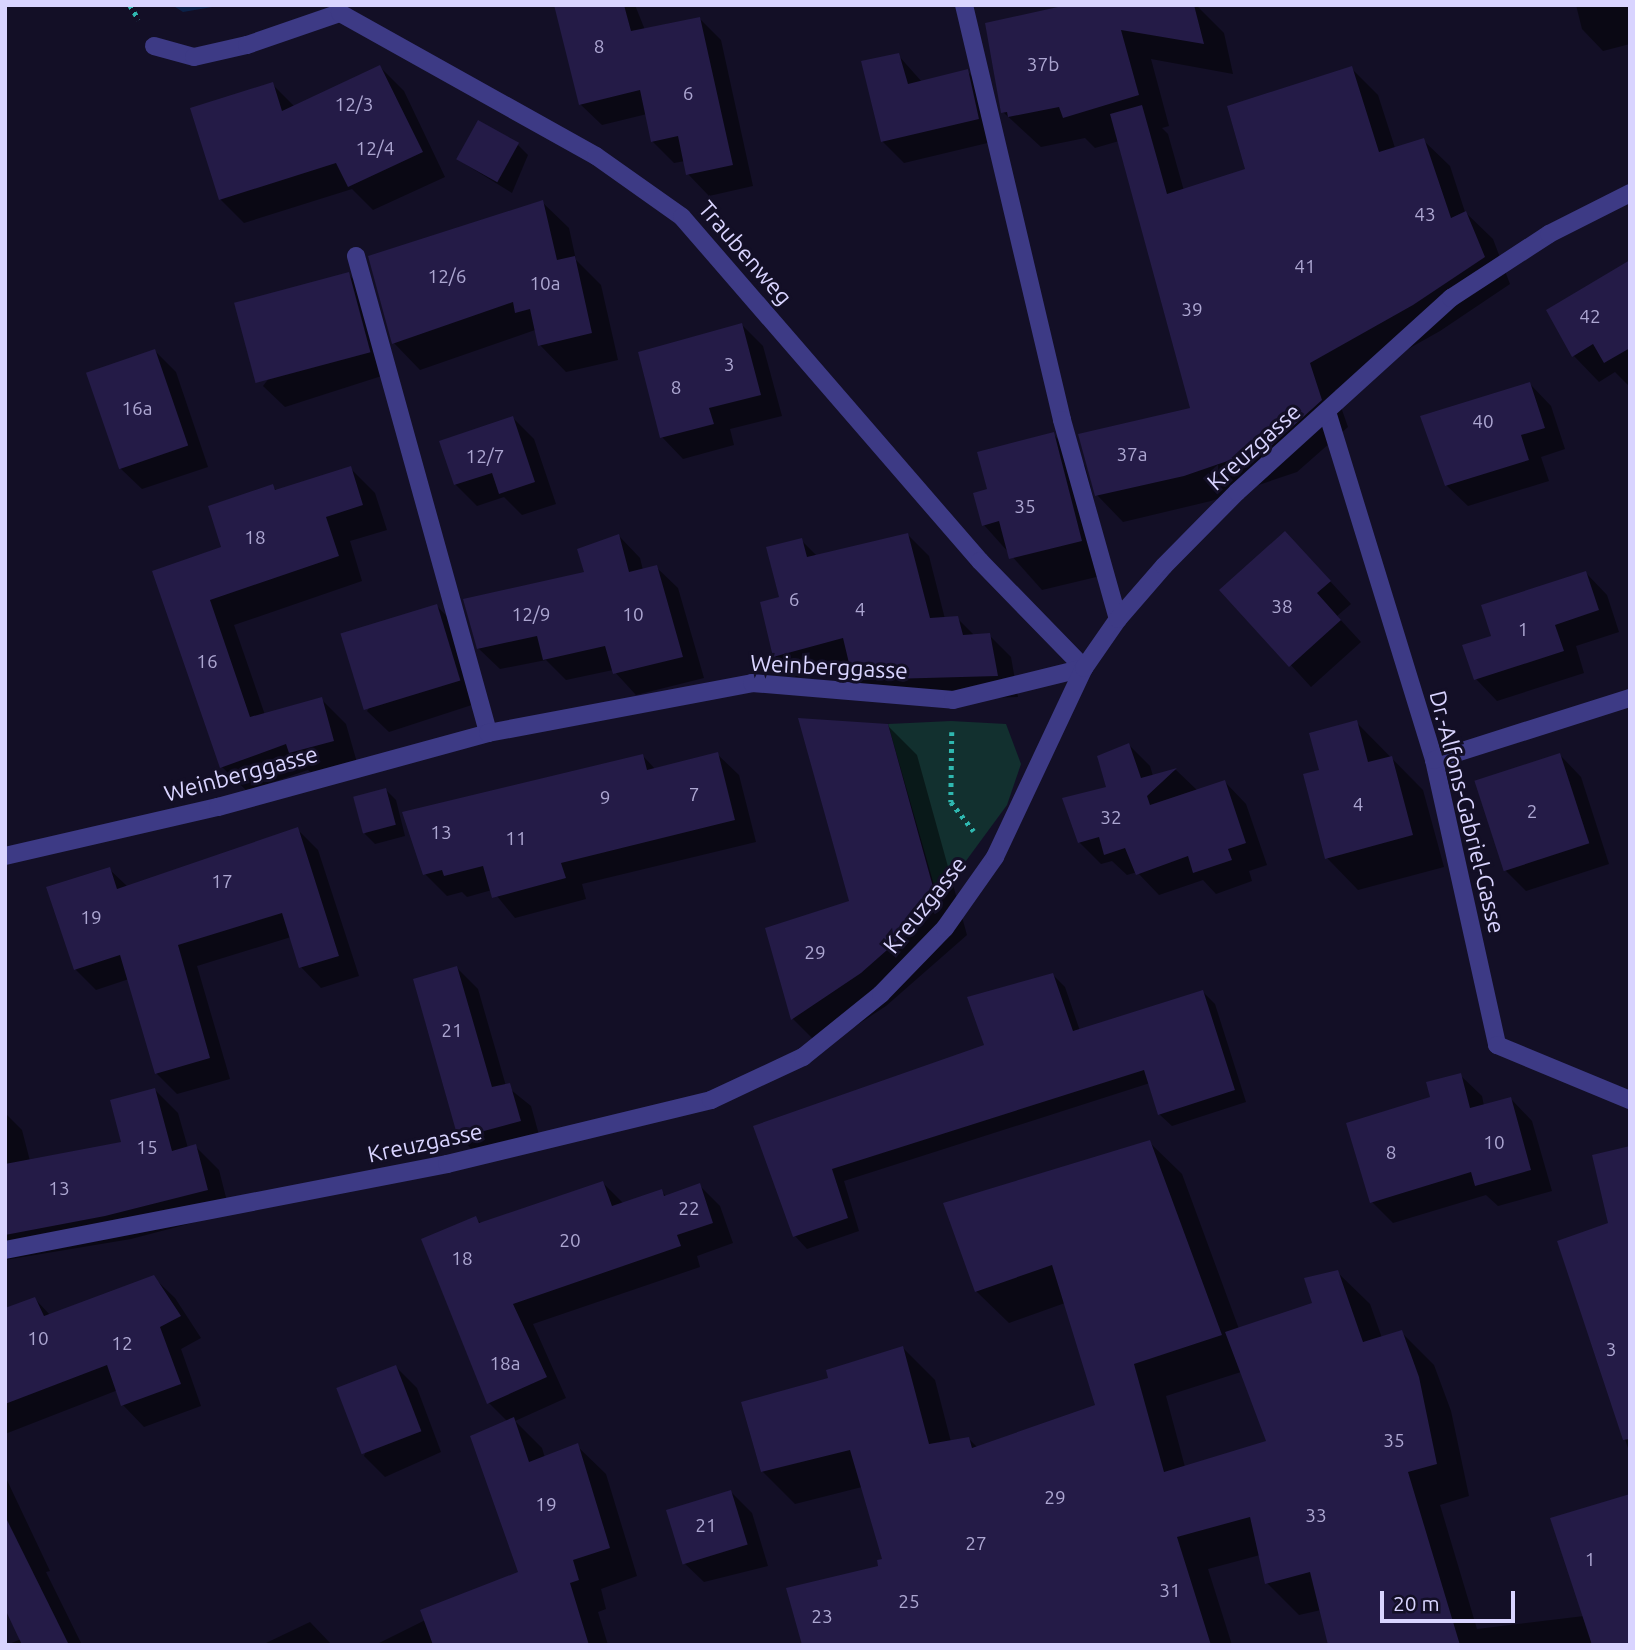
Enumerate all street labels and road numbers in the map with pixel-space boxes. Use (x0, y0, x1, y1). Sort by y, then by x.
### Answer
street label: Traubenweg (692, 195, 798, 311)
street label: Kreuzgasse (1201, 398, 1307, 496)
street label: Weinberggasse (749, 649, 909, 685)
street label: Dr.-Alfons-Gabriel-Gasse (1423, 688, 1511, 936)
street label: Weinberggasse (161, 740, 321, 808)
street label: Kreuzgasse (878, 851, 972, 959)
street label: Kreuzgasse (365, 1117, 485, 1169)

